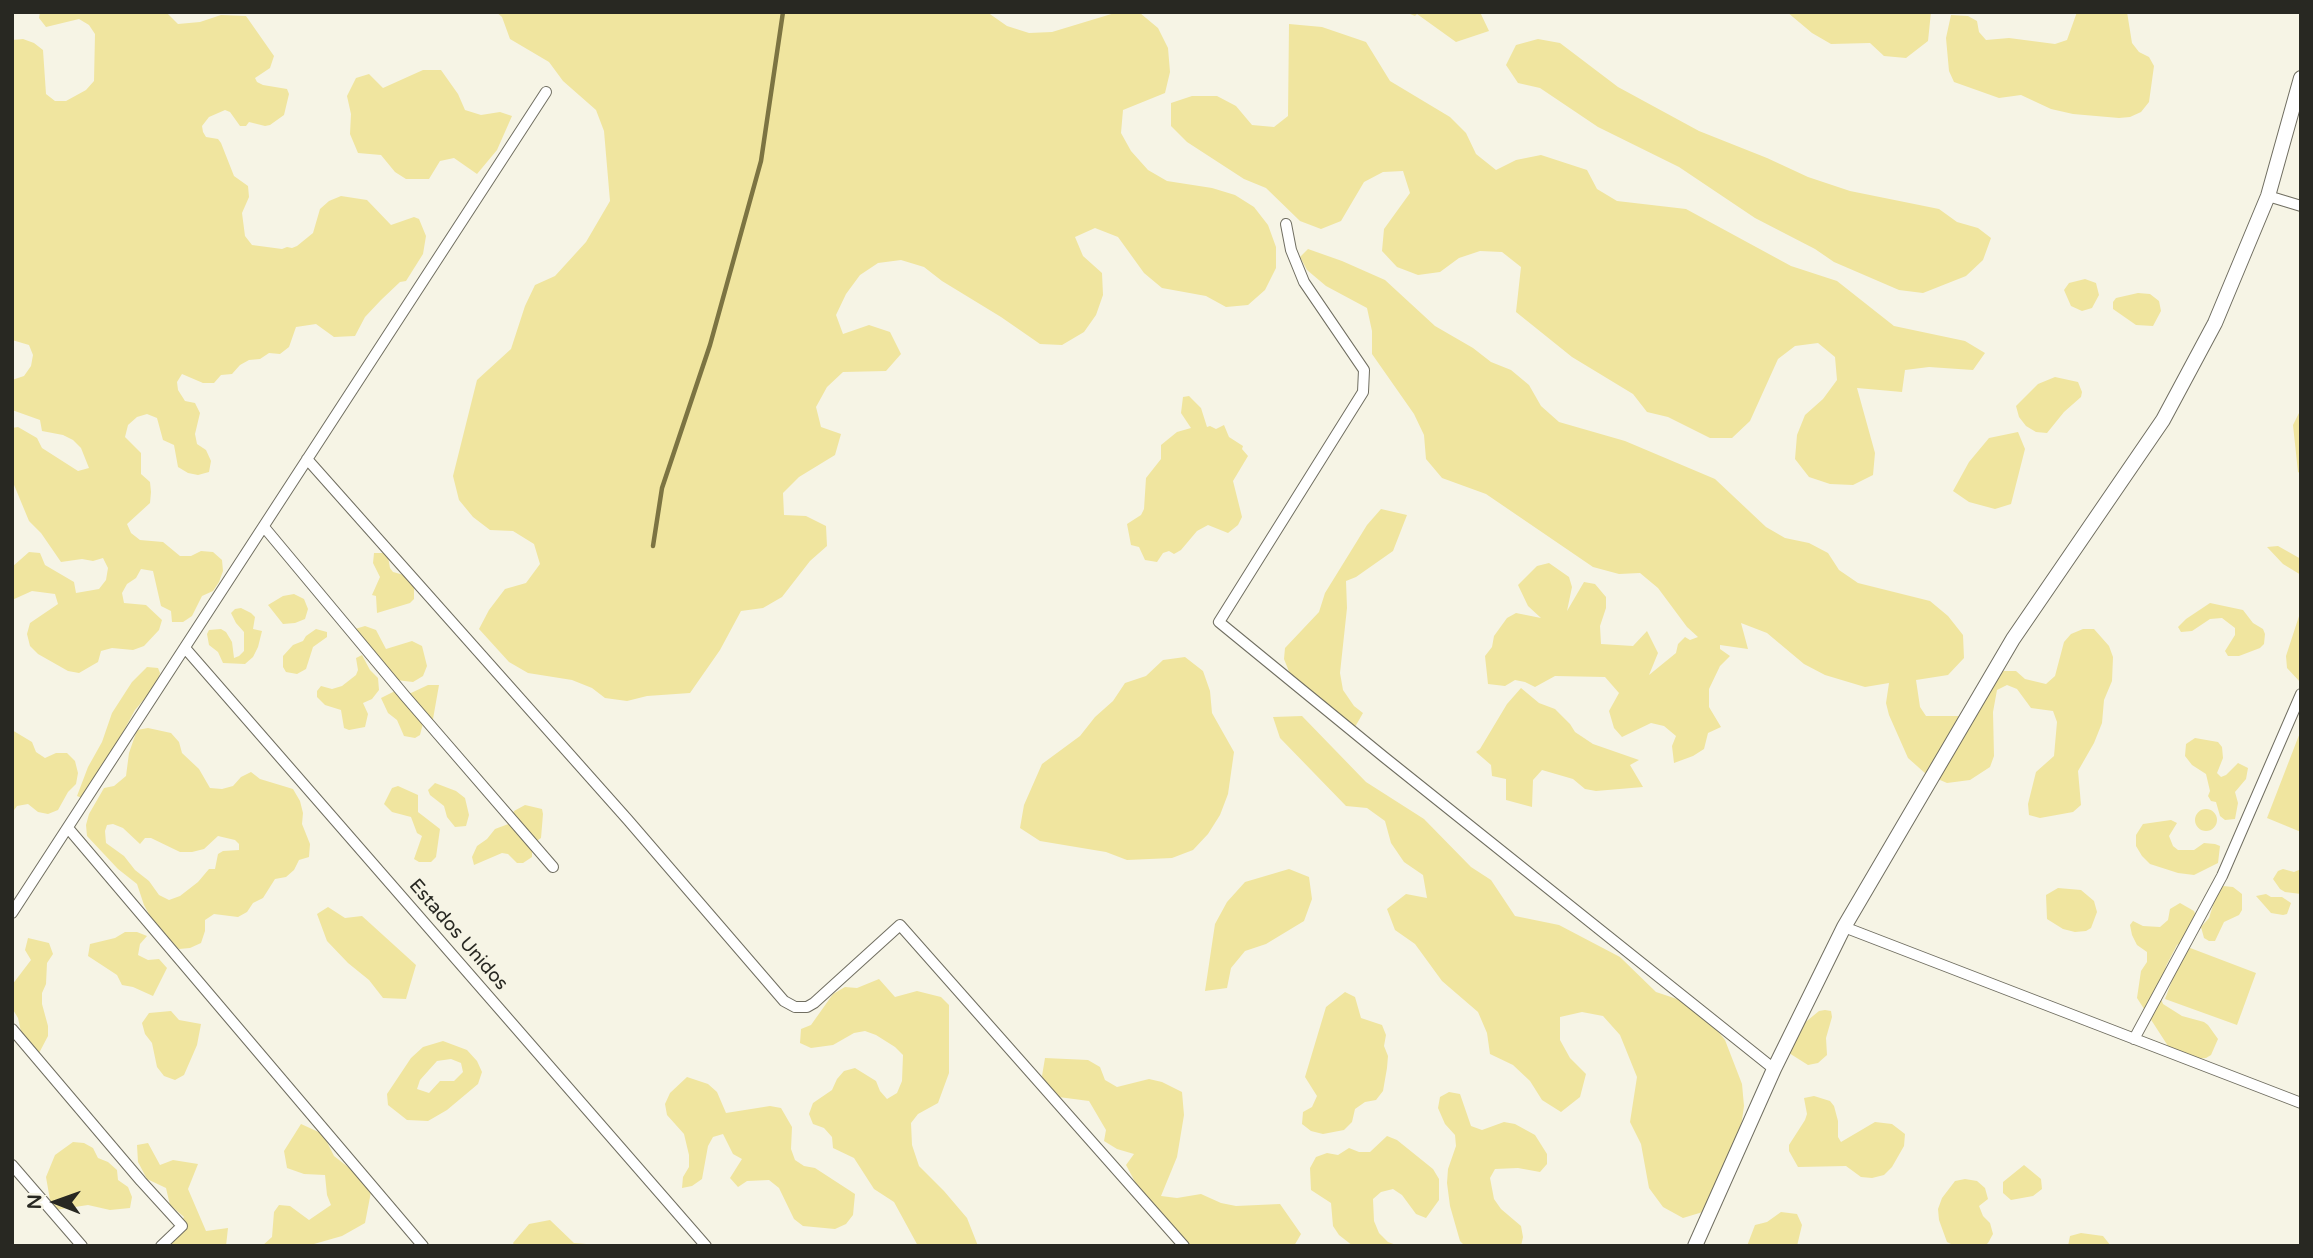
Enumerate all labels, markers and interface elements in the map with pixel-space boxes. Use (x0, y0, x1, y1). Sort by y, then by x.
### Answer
street label: Estados Unidos (404, 875, 512, 995)
north arrow (21, 1167, 91, 1237)
text: N (24, 1194, 46, 1209)

